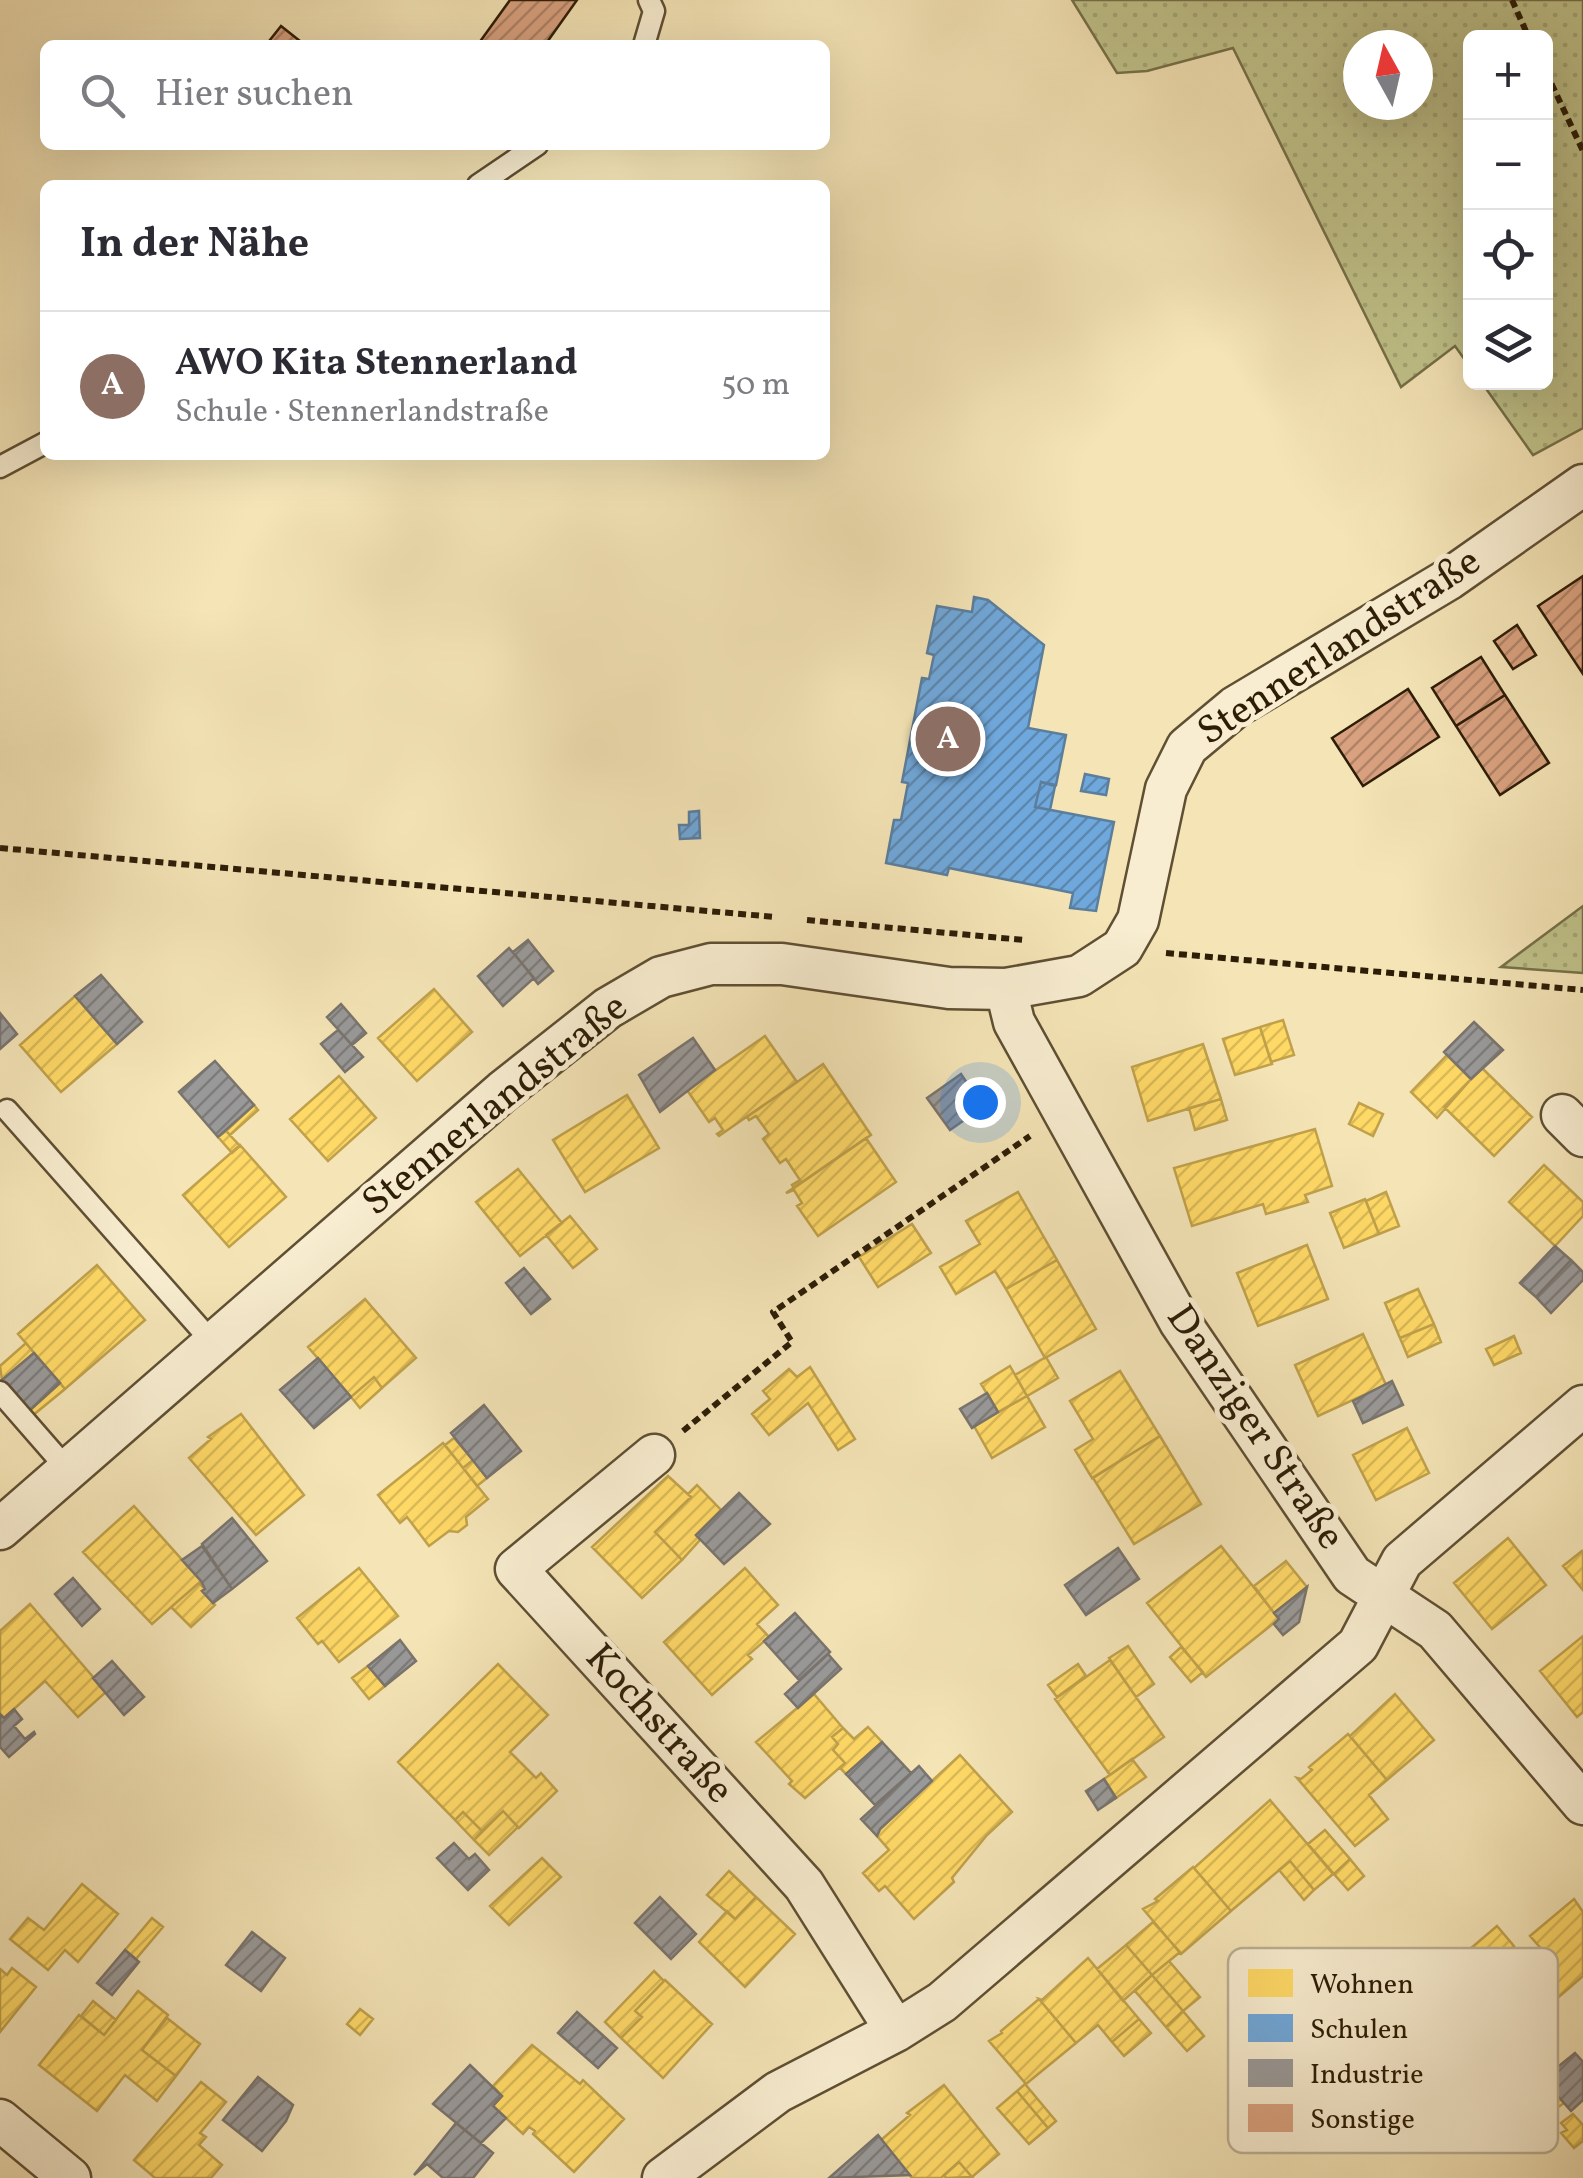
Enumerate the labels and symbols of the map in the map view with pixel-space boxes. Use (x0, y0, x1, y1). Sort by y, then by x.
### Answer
north arrow (1343, 30, 1433, 120)
street label: Stennerlandstraße (1188, 535, 1492, 761)
pin: A (916, 702, 980, 776)
street label: Stennerlandstraße (351, 981, 641, 1231)
your location (955, 1077, 1006, 1128)
street label: Danziger Straße (1151, 1294, 1357, 1562)
street label: Kochstraße (571, 1633, 745, 1817)
legend (1228, 1948, 1558, 2153)
text: Wohnen (1310, 1966, 1414, 2005)
text: Schulen (1310, 2011, 1408, 2050)
text: Industrie (1310, 2056, 1423, 2095)
text: Sonstige (1310, 2101, 1415, 2140)

